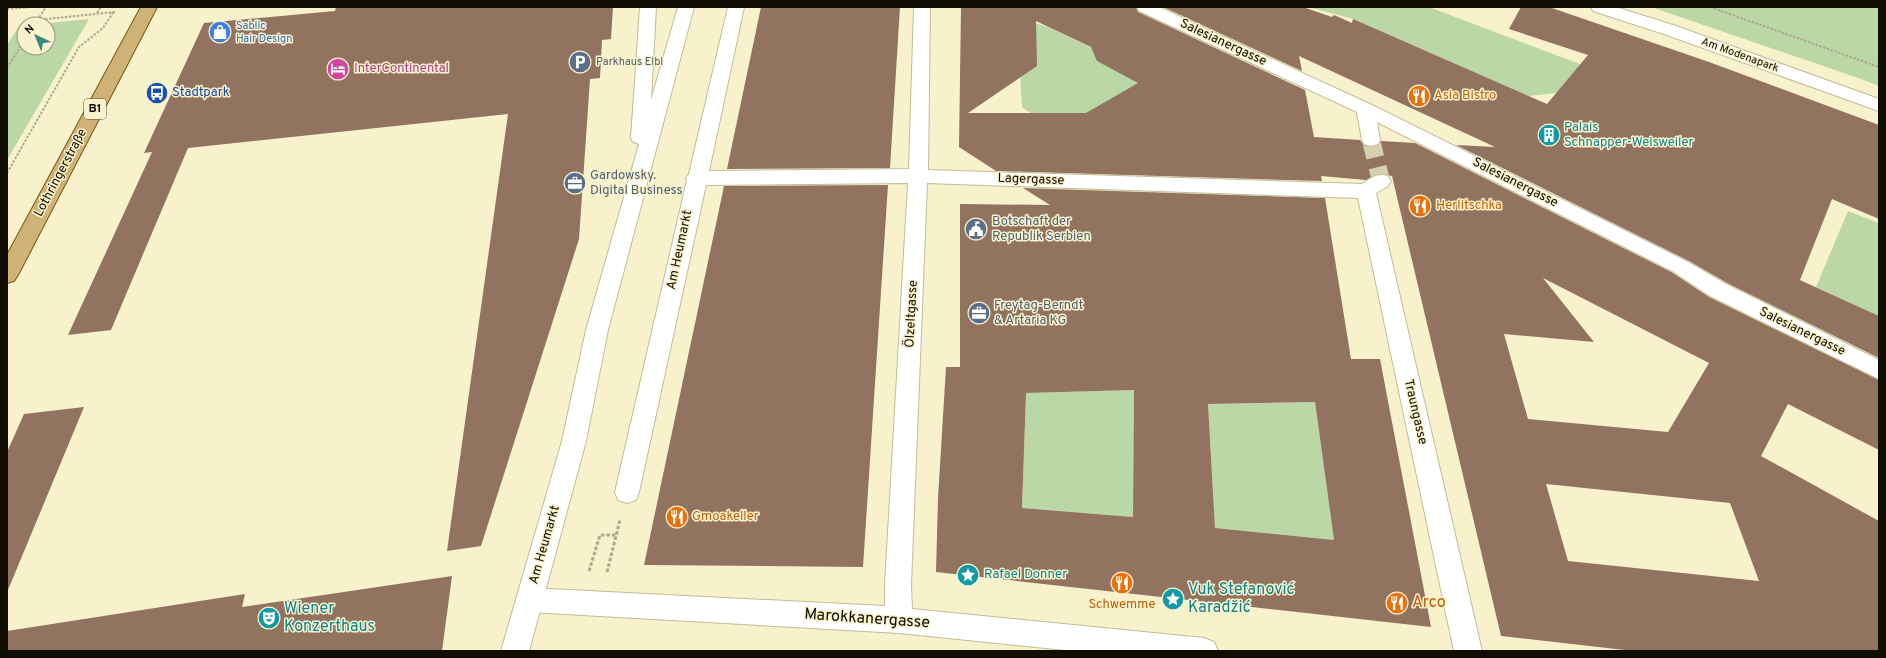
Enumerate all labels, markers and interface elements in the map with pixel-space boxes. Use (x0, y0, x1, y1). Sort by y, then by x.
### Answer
north arrow (16, 16, 56, 56)
street label: Salesianergasse (1177, 16, 1269, 70)
shop icon: Sablic Hair Design (207, 19, 233, 45)
place label: Sablic Hair Design (236, 19, 292, 46)
text: N (22, 22, 37, 37)
street label: Am Modenapark (1699, 35, 1781, 76)
parking icon: Parkhaus Elbl (567, 49, 593, 75)
place label: Parkhaus Elbl (596, 55, 663, 69)
hotel icon: InterContinental (325, 56, 351, 82)
place label: InterContinental (354, 61, 449, 77)
bus stop icon: Stadtpark (144, 80, 170, 106)
restaurant icon: Asia Bistro (1406, 83, 1432, 109)
place label: Stadtpark (172, 85, 230, 101)
place label: Asia Bistro (1434, 88, 1496, 104)
road number: B1 (84, 99, 106, 119)
place label: Palais Schnapper-Weisweiler (1564, 120, 1694, 151)
building icon: Palais Schnapper-Weisweiler (1536, 122, 1562, 148)
street label: Lothringerstraße (31, 126, 91, 220)
street label: Salesianergasse (1469, 155, 1561, 211)
place label: Gardowsky. Digital Business (590, 168, 683, 199)
office icon: Gardowsky. Digital Business (562, 170, 588, 196)
street label: Lagergasse (997, 171, 1065, 189)
restaurant icon: Herlitschka (1407, 193, 1433, 219)
place label: Herlitschka (1436, 198, 1502, 214)
street label: Am Heumarkt (664, 209, 696, 291)
place label: Botschaft der Republik Serbien (992, 214, 1091, 245)
public building icon: Botschaft der Republik Serbien (963, 216, 989, 242)
street label: Ölzeltgasse (900, 280, 922, 348)
place label: Freytag-Berndt & Artaria KG (994, 298, 1084, 329)
office icon: Freytag-Berndt & Artaria KG (966, 300, 992, 326)
street label: Salesianergasse (1756, 304, 1848, 360)
street label: Traungasse (1400, 378, 1430, 446)
street label: Am Heumarkt (526, 504, 564, 586)
restaurant icon: Gmoakeller (664, 504, 690, 530)
place label: Gmoakeller (692, 509, 759, 525)
place icon: Rafael Donner (955, 562, 981, 588)
place label: Rafael Donner (984, 567, 1067, 583)
restaurant icon: Schwemme (1109, 570, 1135, 596)
place label: Vuk Stefanović Karadžić (1188, 580, 1295, 618)
place icon: Vuk Stefanović Karadžić (1160, 586, 1186, 612)
restaurant icon: Arco (1384, 590, 1410, 616)
place label: Arco (1412, 593, 1446, 613)
place label: Schwemme (1089, 597, 1155, 613)
place label: Wiener Konzerthaus (284, 599, 375, 637)
theatre icon: Wiener Konzerthaus (256, 605, 282, 631)
street label: Marokkanergasse (804, 605, 930, 633)

